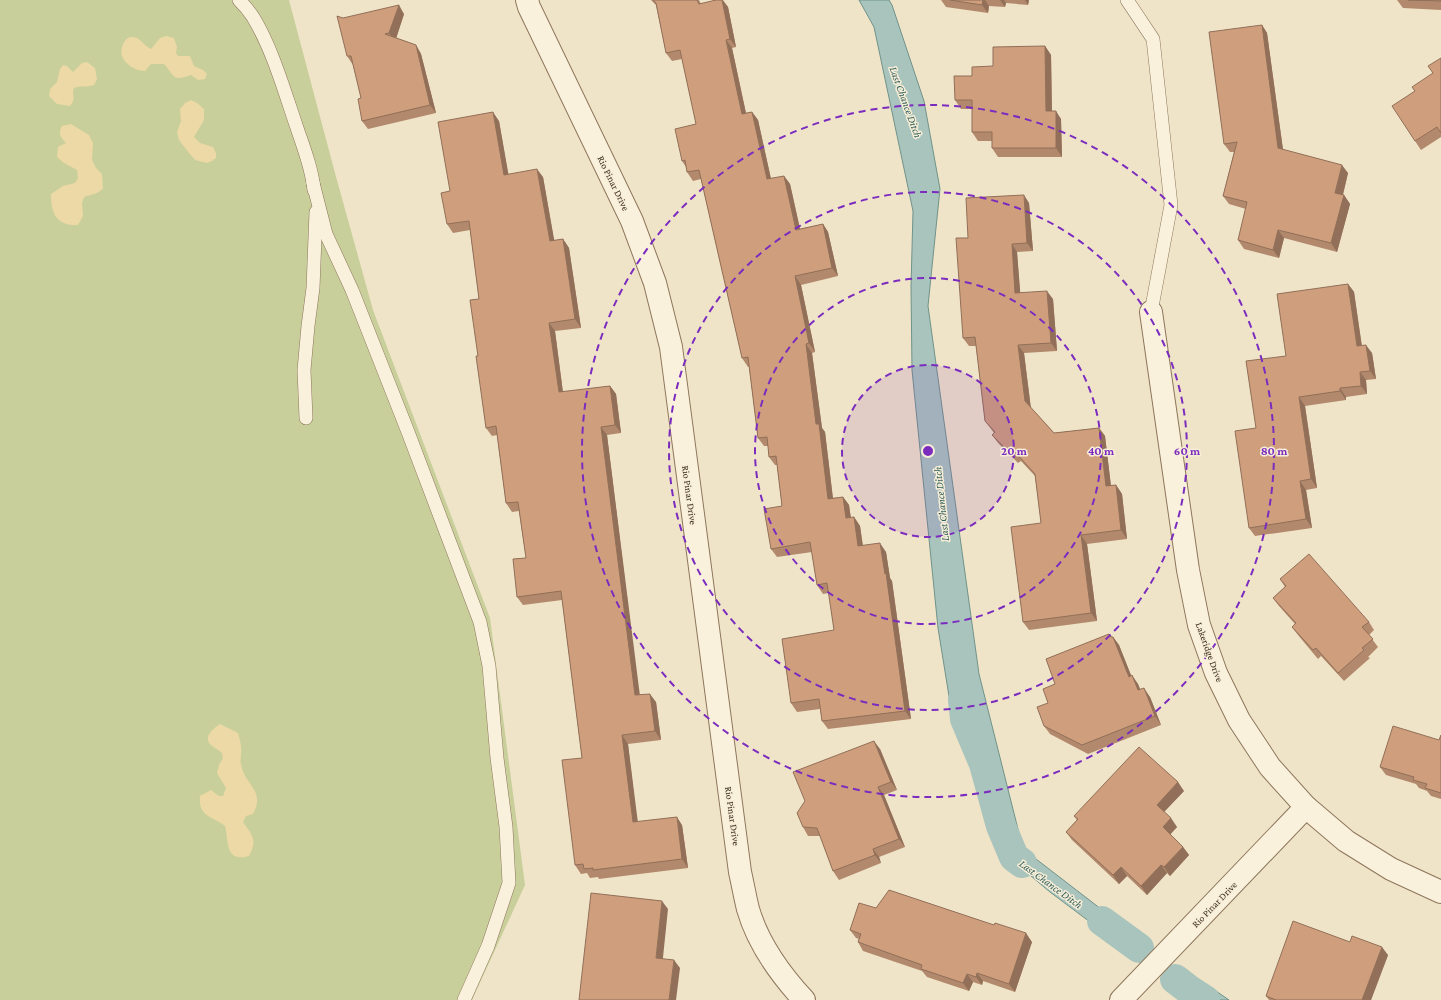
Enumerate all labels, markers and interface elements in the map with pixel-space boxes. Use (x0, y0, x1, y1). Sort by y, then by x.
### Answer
water label: Last Chance Ditch (888, 65, 924, 139)
street label: Rio Pinar Drive (595, 154, 632, 213)
centre of rings (921, 444, 935, 458)
text: 20 m (1001, 444, 1028, 458)
text: 40 m (1088, 444, 1115, 458)
text: 60 m (1174, 444, 1201, 458)
text: 80 m (1261, 444, 1288, 458)
street label: Rio Pinar Drive (680, 465, 699, 526)
water label: Last Chance Ditch (931, 466, 951, 542)
street label: Lakeridge Drive (1194, 621, 1226, 684)
street label: Rio Pinar Drive (723, 786, 742, 847)
water label: Last Chance Ditch (1017, 857, 1085, 911)
street label: Rio Pinar Drive (1190, 879, 1240, 930)

